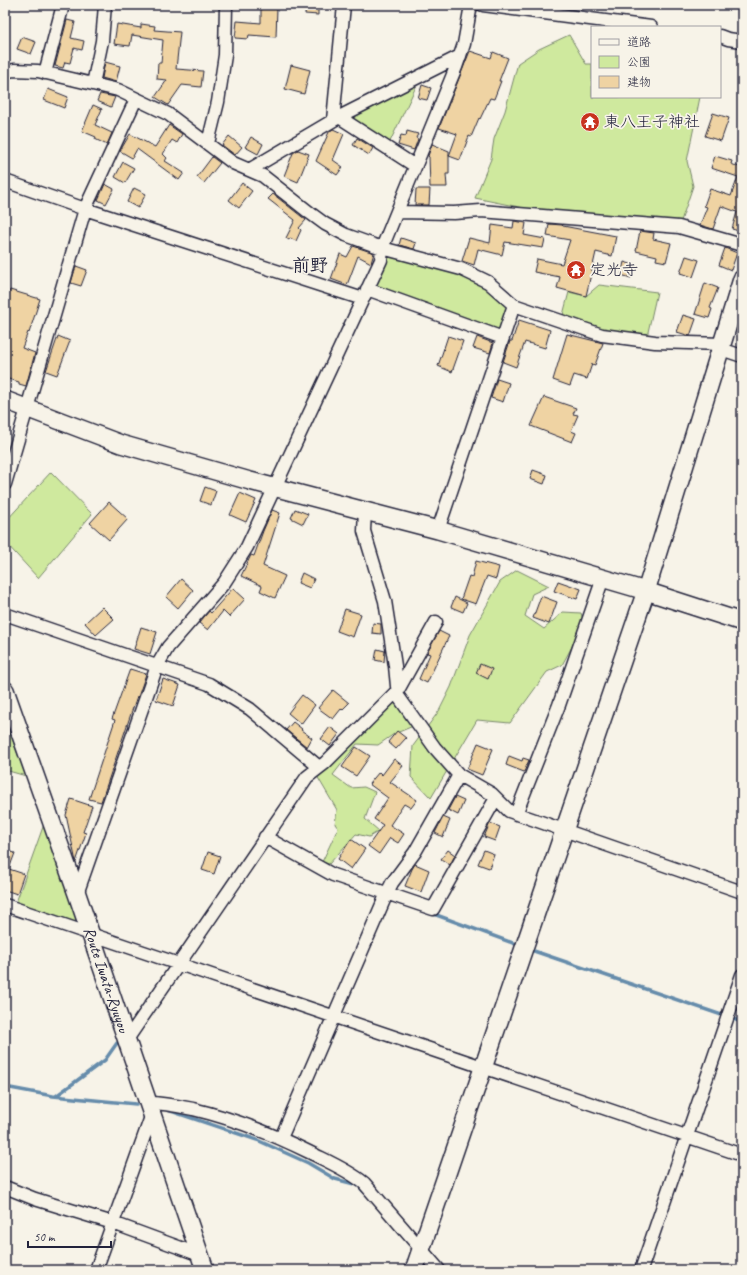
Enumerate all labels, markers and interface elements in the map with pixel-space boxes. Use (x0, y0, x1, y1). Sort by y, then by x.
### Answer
legend (591, 26, 721, 98)
text: 道路 (627, 34, 651, 50)
text: 公園 (627, 54, 651, 70)
text: 建物 (627, 74, 651, 90)
temple icon: 東八王子神社 (579, 111, 601, 133)
place label: 東八王子神社 (604, 112, 700, 132)
district label: 前野 (292, 254, 328, 276)
temple icon: 定光寺 (565, 259, 587, 281)
place label: 定光寺 (590, 260, 638, 280)
street label: Route Iwata-Ryuyou (79, 925, 134, 1036)
scale bar (28, 1223, 111, 1249)
text: 50 m (34, 1229, 56, 1245)

